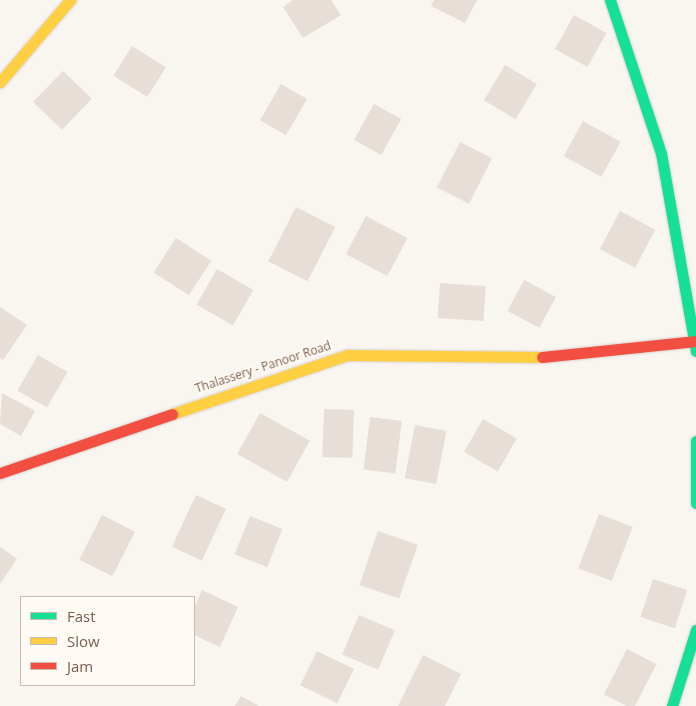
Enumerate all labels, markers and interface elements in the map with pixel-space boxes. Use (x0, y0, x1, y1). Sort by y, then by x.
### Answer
street label: Thalassery - Panoor Road (193, 338, 333, 396)
legend (20, 596, 195, 686)
text: Fast (67, 606, 96, 626)
text: Slow (67, 631, 100, 651)
text: Jam (67, 656, 93, 676)

